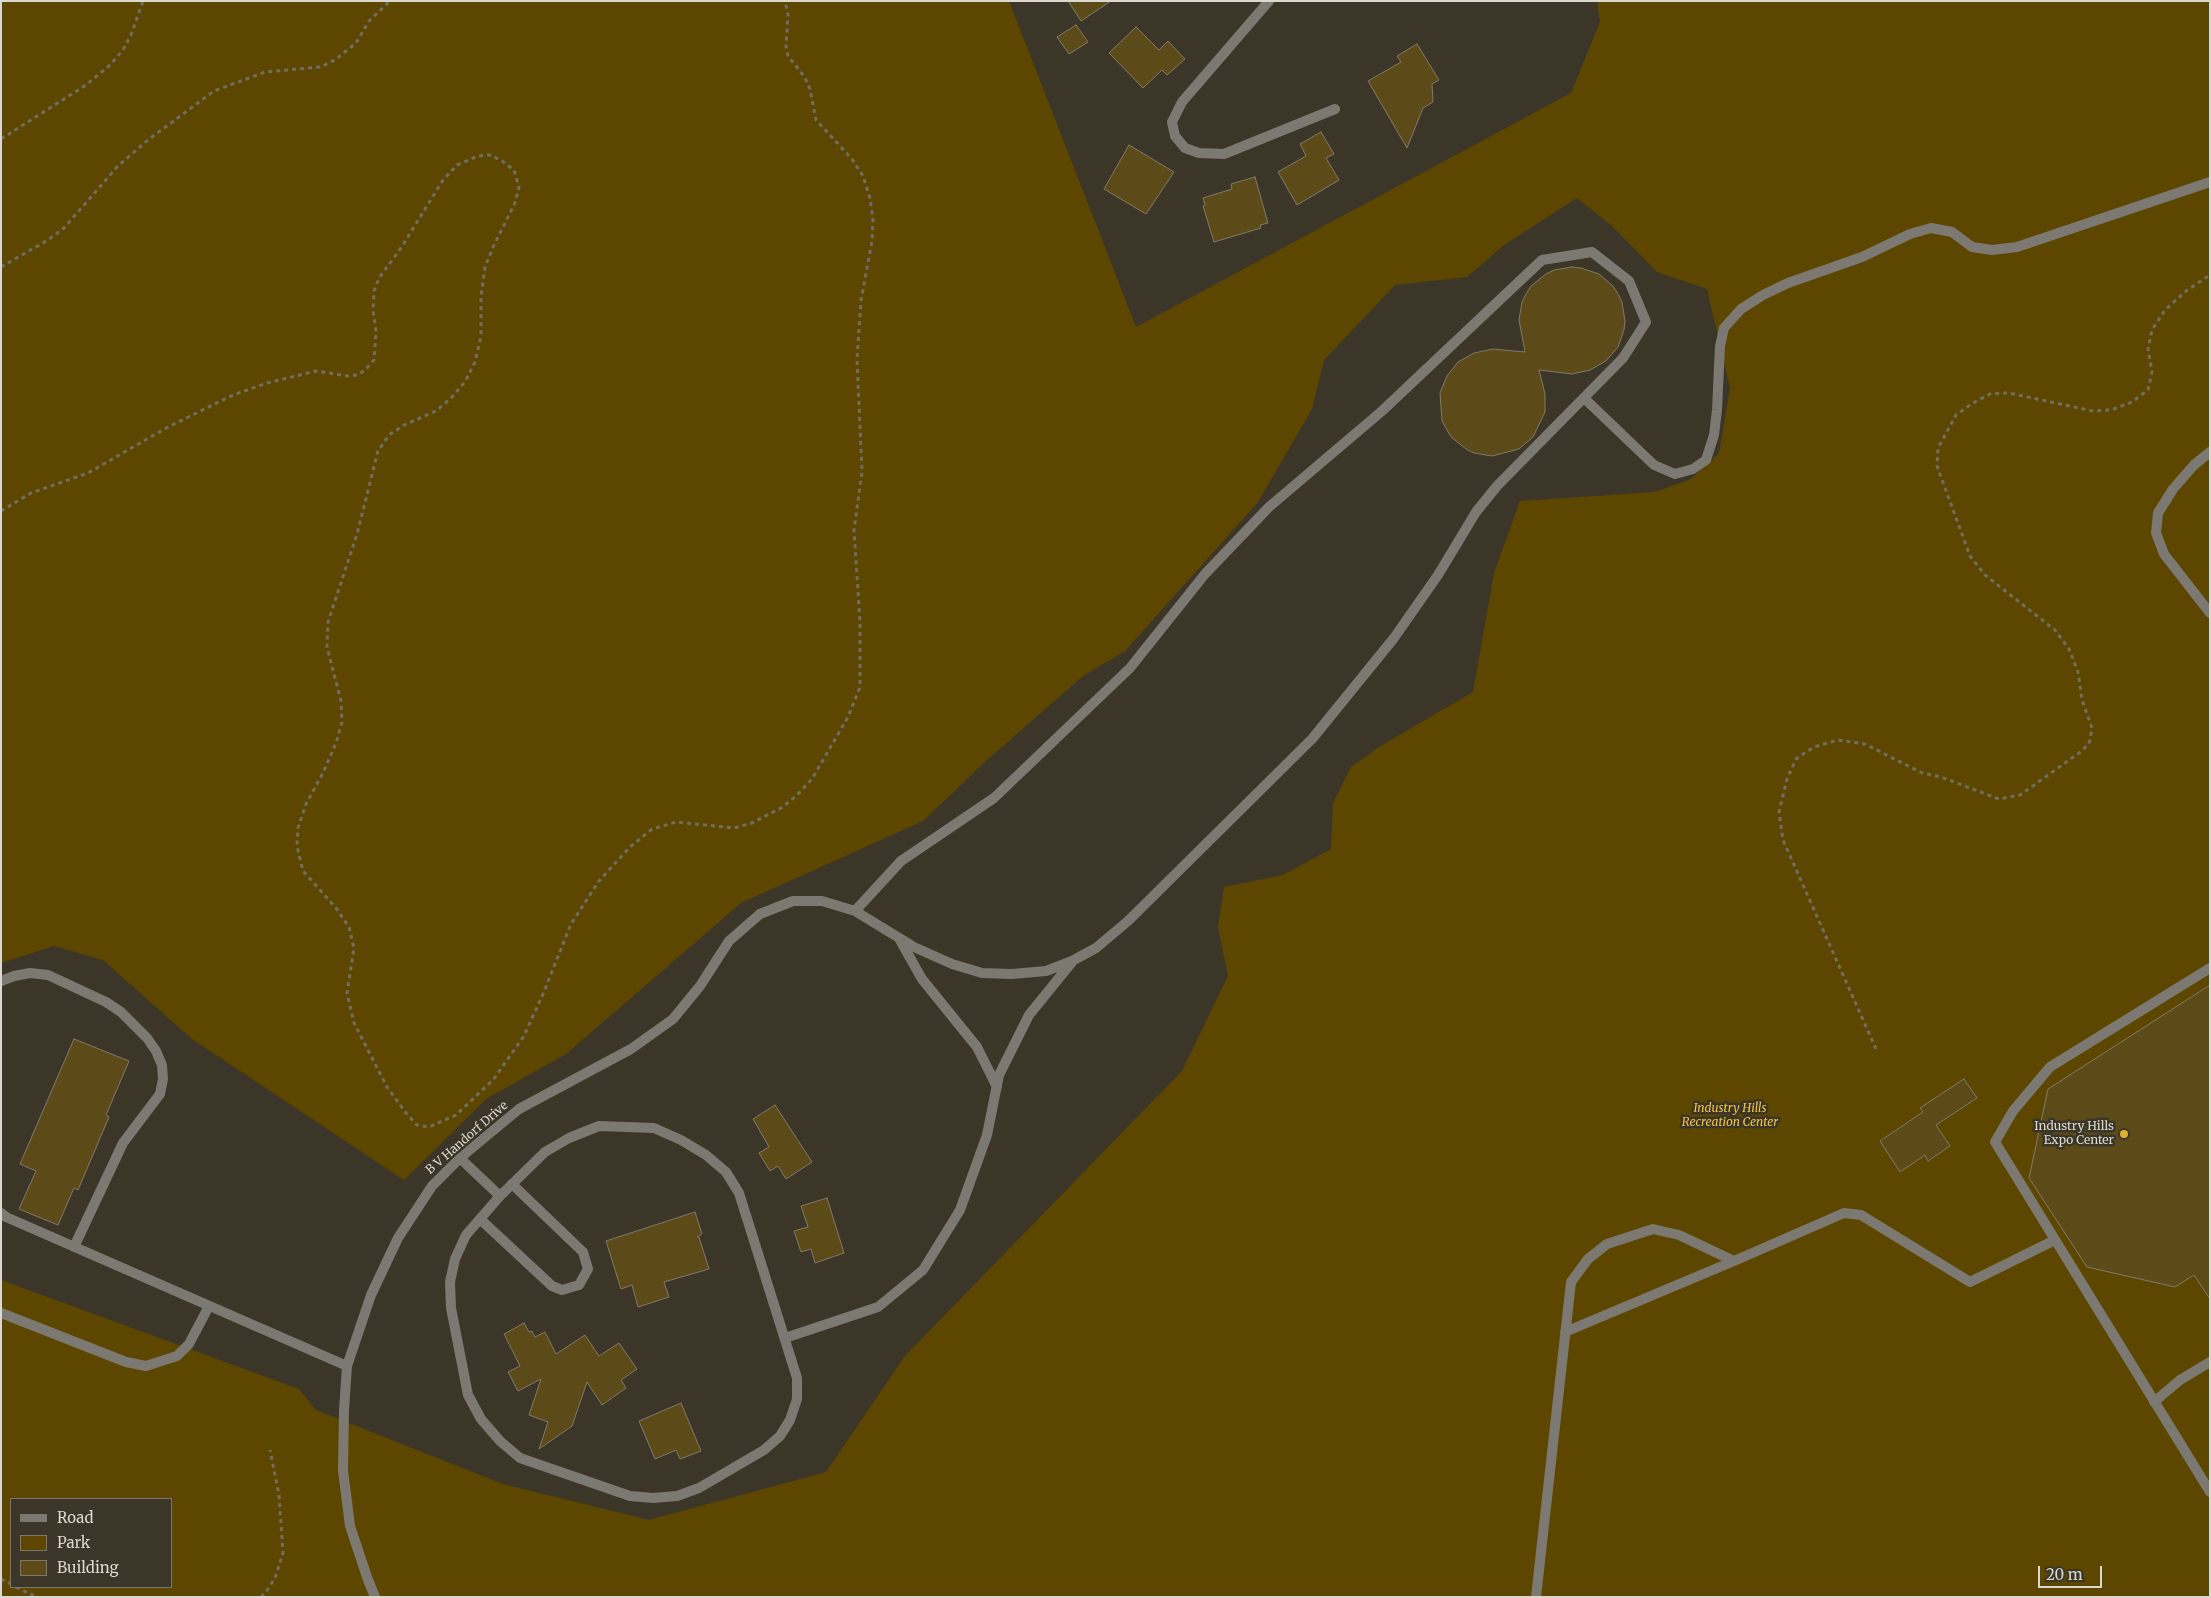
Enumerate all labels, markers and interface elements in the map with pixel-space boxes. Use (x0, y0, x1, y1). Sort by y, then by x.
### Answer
street label: B V Handorf Drive (423, 1099, 511, 1177)
park label: Industry Hills Recreation Center (1682, 1102, 1778, 1130)
place label: Industry Hills Expo Center (2034, 1120, 2114, 1148)
marker: Industry Hills Expo Center (2118, 1128, 2130, 1140)
legend (10, 1498, 172, 1588)
text: Road (57, 1508, 93, 1527)
text: Park (57, 1533, 90, 1552)
scale bar (2041, 1556, 2105, 1588)
text: Building (57, 1558, 119, 1577)
text: 20 m (2046, 1565, 2083, 1584)

